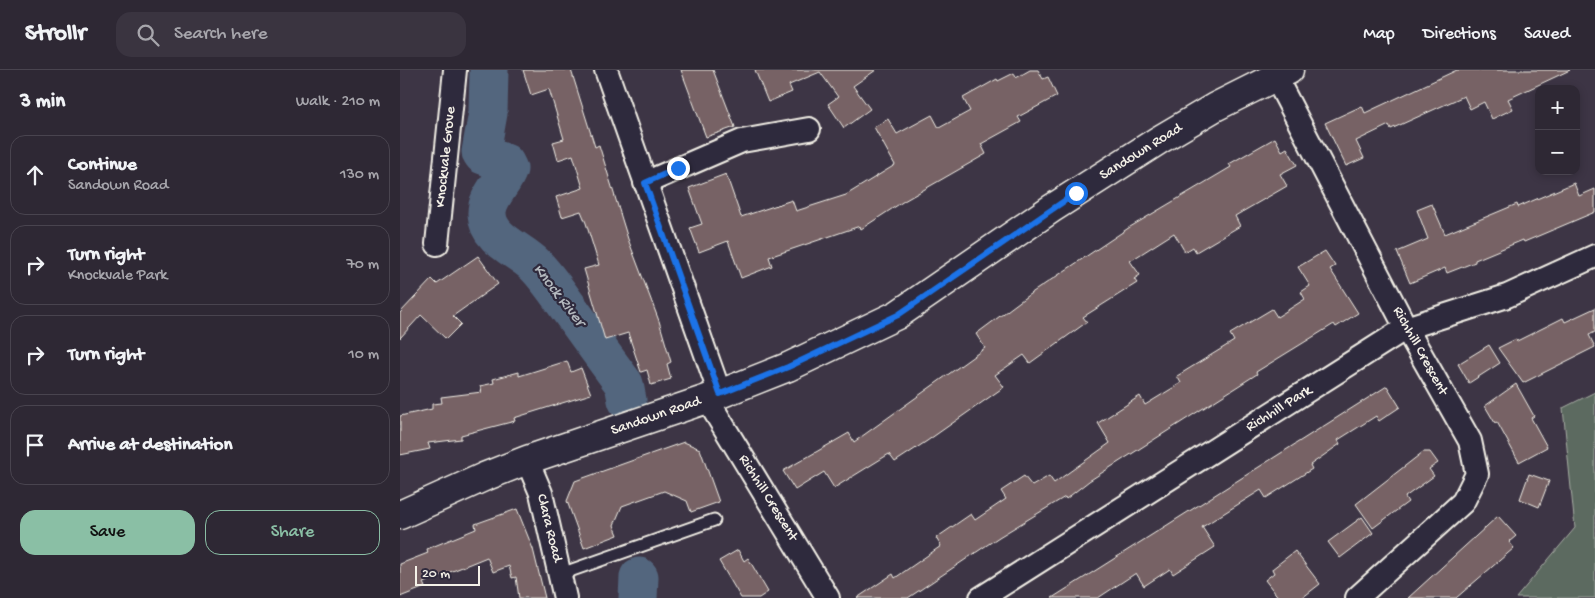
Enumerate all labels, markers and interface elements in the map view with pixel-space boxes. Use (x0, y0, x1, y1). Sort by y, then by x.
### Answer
search box (116, 12, 466, 57)
text: Strollr (25, 20, 86, 49)
icon: search (134, 21, 162, 49)
text: Search here (174, 23, 268, 46)
text: Map (1363, 24, 1395, 45)
text: Directions (1423, 24, 1496, 45)
text: Saved (1524, 24, 1570, 45)
map controls (1535, 85, 1580, 175)
button: + (1535, 85, 1580, 130)
text: 3 min (20, 90, 65, 115)
text: Walk · 210 m (296, 93, 380, 112)
street label: Knockvale Grove (432, 105, 460, 208)
street label: Sandown Road (1096, 119, 1187, 185)
button: − (1535, 130, 1580, 175)
text: Continue (68, 154, 137, 177)
route end (667, 157, 690, 180)
icon: ahead (21, 161, 49, 189)
text: 130 m (340, 166, 379, 185)
text: Sandown Road (68, 177, 168, 196)
route start (1065, 182, 1088, 205)
text: Turn right (68, 244, 144, 267)
icon: right (21, 251, 49, 279)
text: 70 m (346, 256, 379, 275)
water label: Knock River (528, 261, 590, 334)
text: Knockvale Park (68, 267, 167, 286)
street label: Richhill Crescent (1388, 304, 1453, 400)
icon: right (21, 341, 49, 369)
text: Turn right (68, 344, 144, 367)
text: 10 m (348, 346, 379, 365)
street label: Richhill Park (1243, 381, 1316, 436)
street label: Sandown Road (609, 392, 705, 440)
icon: arrive (21, 431, 49, 459)
text: Arrive at destination (68, 434, 232, 457)
street label: Richhill Crescent (734, 451, 803, 546)
street label: Clara Road (532, 492, 566, 565)
button: Save (20, 510, 195, 555)
button: Share (205, 510, 380, 555)
scale bar (415, 563, 480, 586)
text: 20 m (422, 566, 450, 583)

